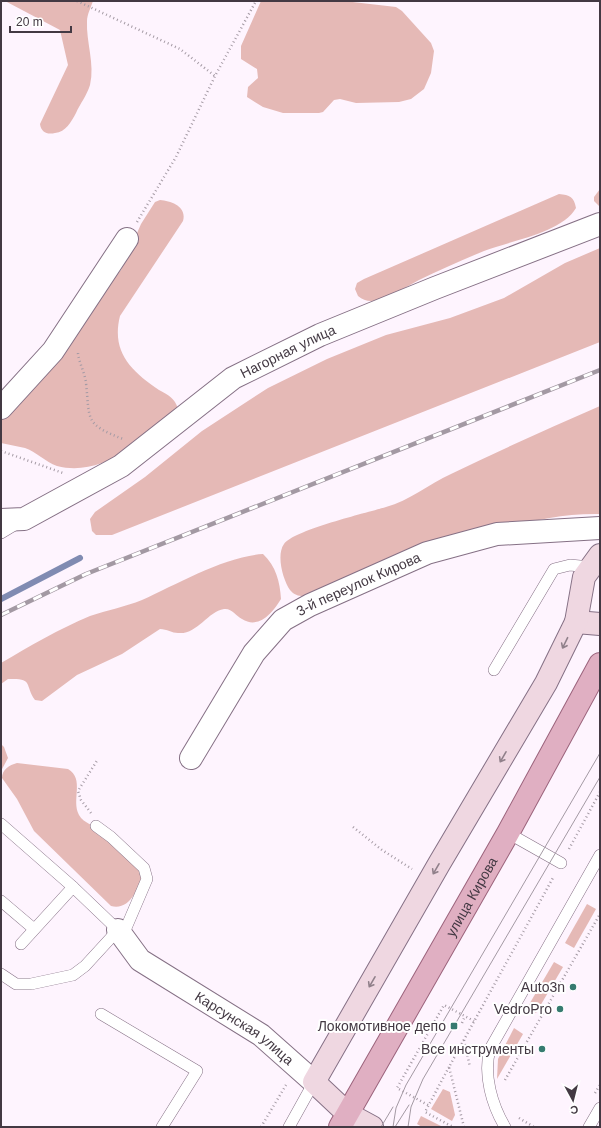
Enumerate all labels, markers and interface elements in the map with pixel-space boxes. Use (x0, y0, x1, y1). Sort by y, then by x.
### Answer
scale bar (10, 8, 71, 34)
text: 20 m (16, 15, 43, 29)
street label: Нагорная улица (238, 322, 338, 381)
street label: 3-й переулок Кирова (293, 549, 423, 619)
one-way arrow (561, 637, 569, 649)
one-way arrow (498, 751, 506, 763)
street label: улица Кирова (442, 854, 501, 940)
one-way arrow (431, 862, 439, 874)
one-way arrow (367, 975, 375, 987)
place label: Auto3n (521, 979, 565, 995)
marker: Auto3n (568, 982, 578, 992)
street label: Карсунская улица (192, 988, 297, 1068)
place label: VedroPro (494, 1001, 552, 1017)
marker: VedroPro (555, 1004, 565, 1014)
place label: Локомотивное депо (318, 1018, 446, 1034)
marker: Локомотивное депо (449, 1021, 459, 1031)
place label: Все инструменты (421, 1041, 534, 1057)
marker: Все инструменты (537, 1044, 547, 1054)
north arrow (553, 1080, 593, 1120)
text: С (569, 1103, 579, 1116)

